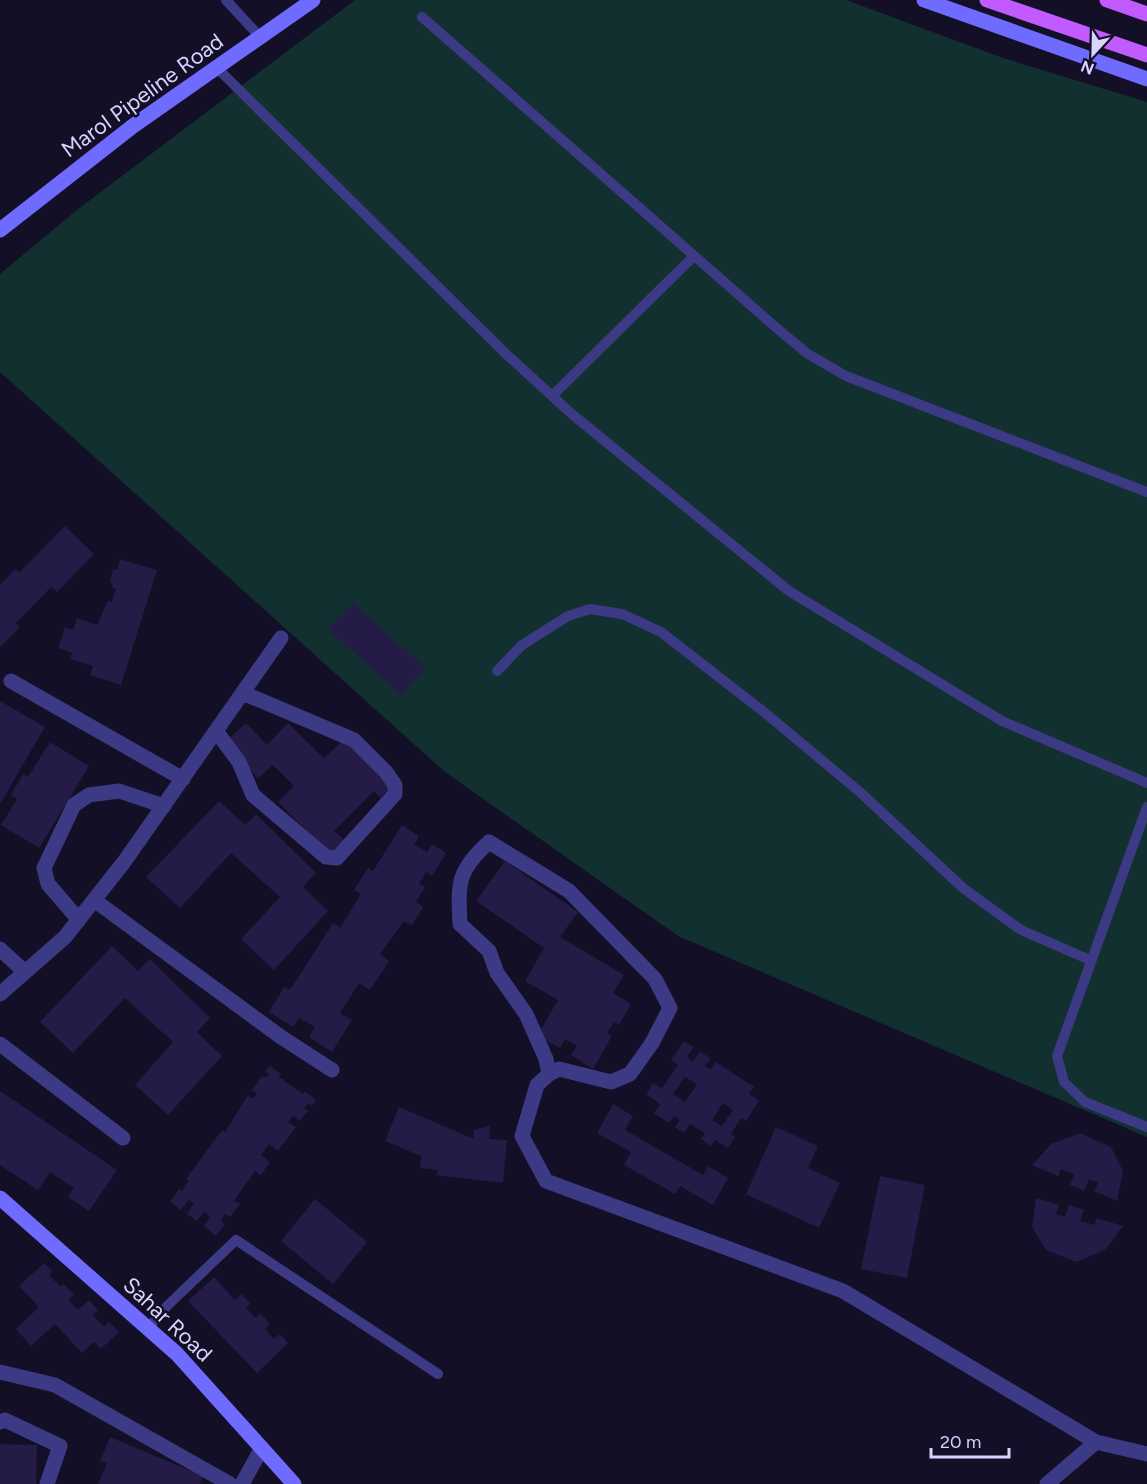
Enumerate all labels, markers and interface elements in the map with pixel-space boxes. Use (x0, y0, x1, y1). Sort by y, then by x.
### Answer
north arrow (1063, 24, 1123, 84)
street label: Marol Pipeline Road (56, 28, 228, 163)
text: N (1078, 56, 1097, 79)
street label: Sahar Road (118, 1271, 218, 1367)
scale bar (931, 1421, 1009, 1459)
text: 20 m (940, 1431, 981, 1453)

